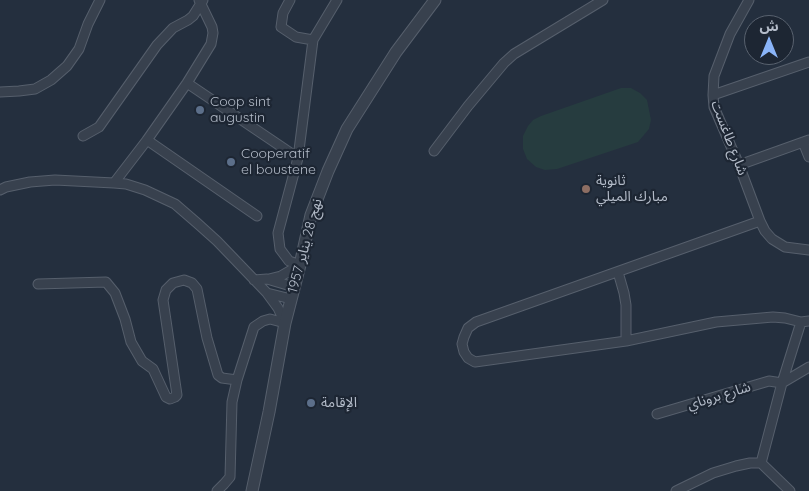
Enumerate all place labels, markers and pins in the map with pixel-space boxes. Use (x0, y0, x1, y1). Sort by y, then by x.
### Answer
place label: Coop sint augustin (210, 94, 271, 126)
marker: Coop sint augustin (194, 104, 206, 116)
place label: Cooperatif el boustene (241, 146, 316, 178)
marker: Cooperatif el boustene (225, 156, 237, 168)
place label: ثانوية مبارك الميلي (596, 173, 668, 206)
marker: ثانوية مبارك الميلي (580, 183, 592, 195)
place label: الإقامة (321, 395, 357, 411)
marker: الإقامة (305, 397, 317, 409)

